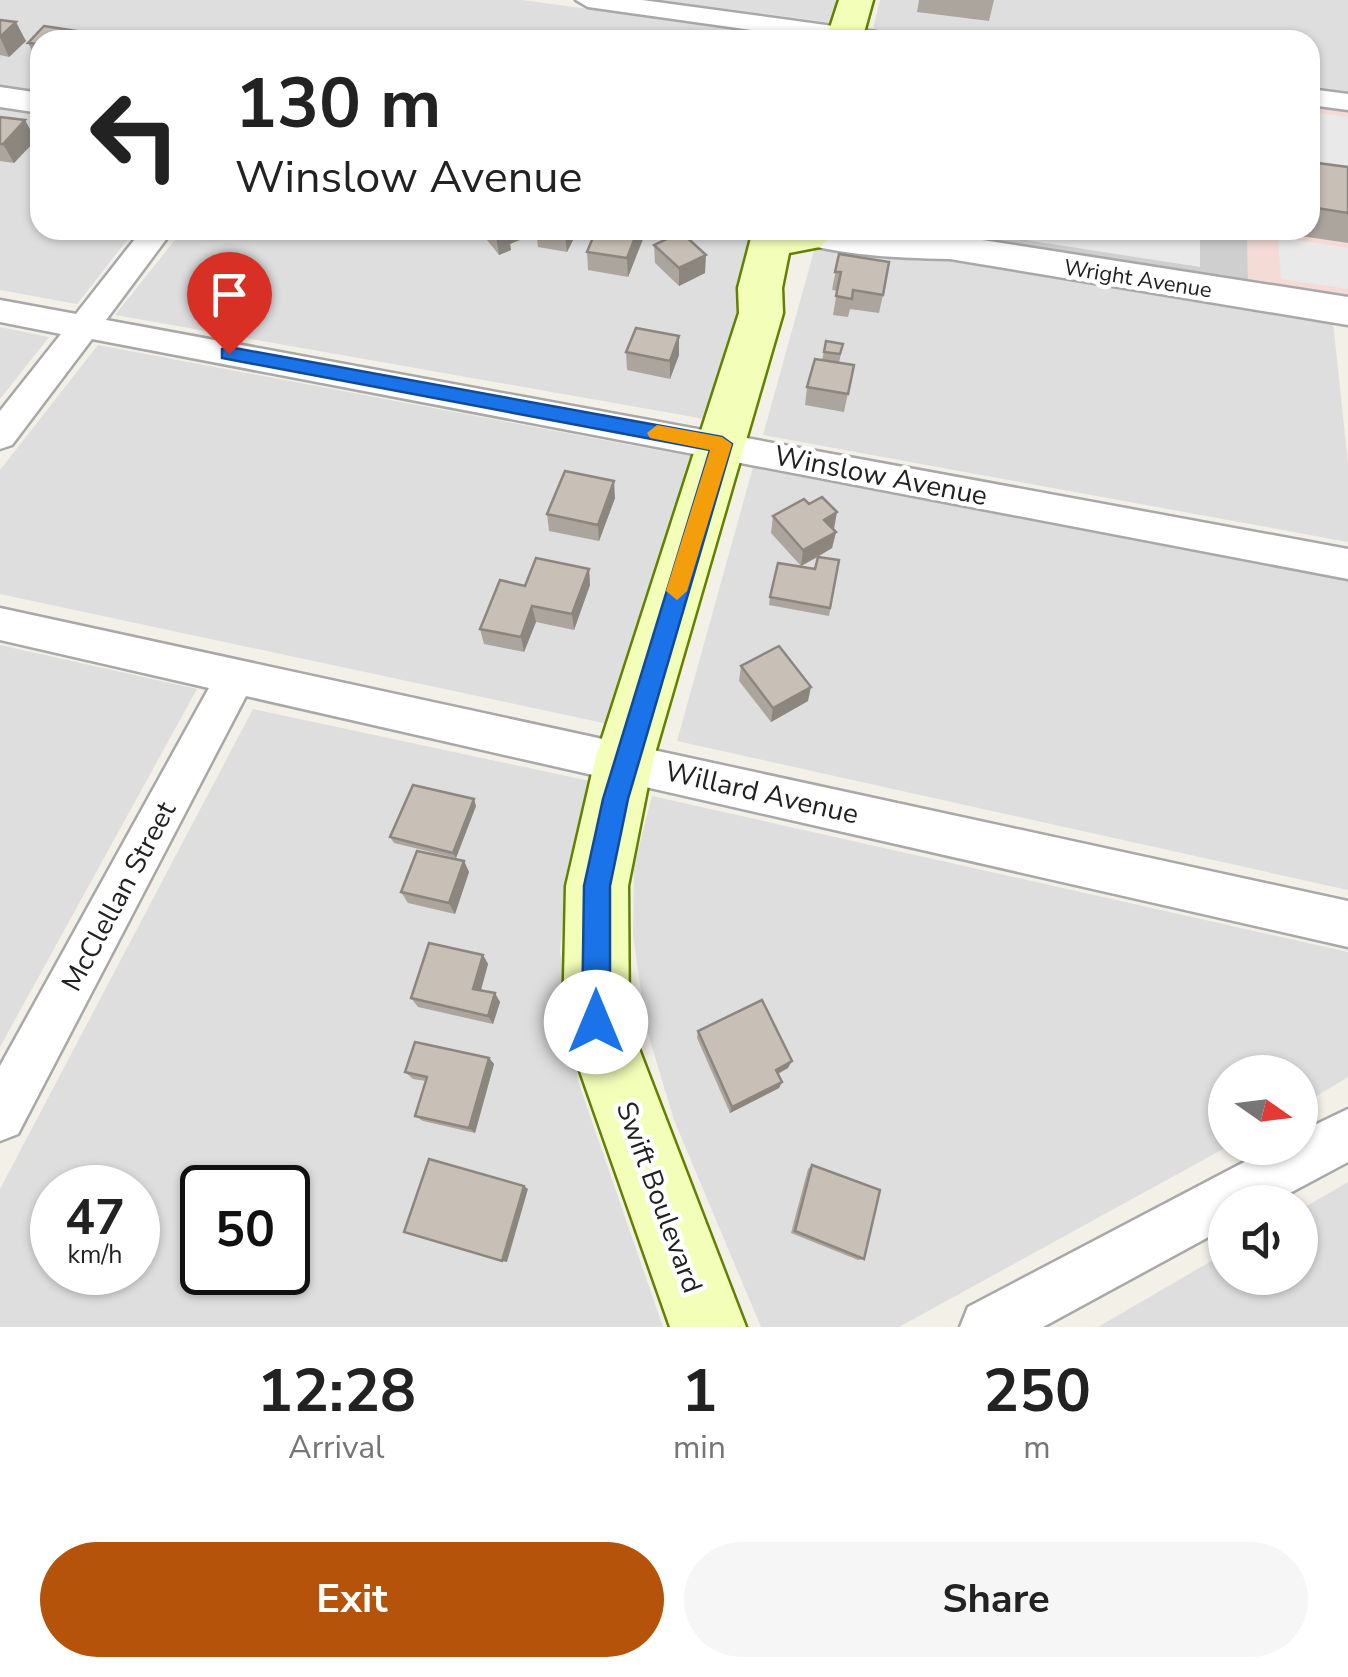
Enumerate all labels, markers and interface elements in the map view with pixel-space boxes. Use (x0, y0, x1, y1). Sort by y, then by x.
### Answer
text: 130 m (235, 56, 441, 152)
icon: left (70, 70, 200, 200)
text: Winslow Avenue (235, 147, 583, 208)
pin (187, 252, 272, 355)
street label: Wright Avenue (1062, 252, 1214, 306)
icon: arrive (202, 267, 257, 322)
street label: Winslow Avenue (771, 437, 991, 515)
street label: Willard Avenue (661, 752, 862, 834)
street label: McClellan Street (53, 795, 185, 998)
position arrow (544, 970, 648, 1074)
north arrow (1208, 1055, 1318, 1165)
map controls (1208, 1055, 1318, 1295)
street label: Swift Boulevard (607, 1096, 711, 1298)
speed limit sign: 50 (180, 1165, 310, 1295)
text: 47 (65, 1183, 125, 1252)
button: sound (1208, 1185, 1318, 1295)
text: km/h (67, 1238, 123, 1272)
text: 12:28 (257, 1350, 416, 1432)
text: 1 (681, 1350, 717, 1432)
text: 250 (983, 1350, 1091, 1432)
text: Arrival (288, 1426, 385, 1469)
text: min (673, 1426, 726, 1469)
text: m (1023, 1426, 1051, 1469)
button: Exit (40, 1542, 664, 1657)
button: Share (684, 1542, 1308, 1657)

